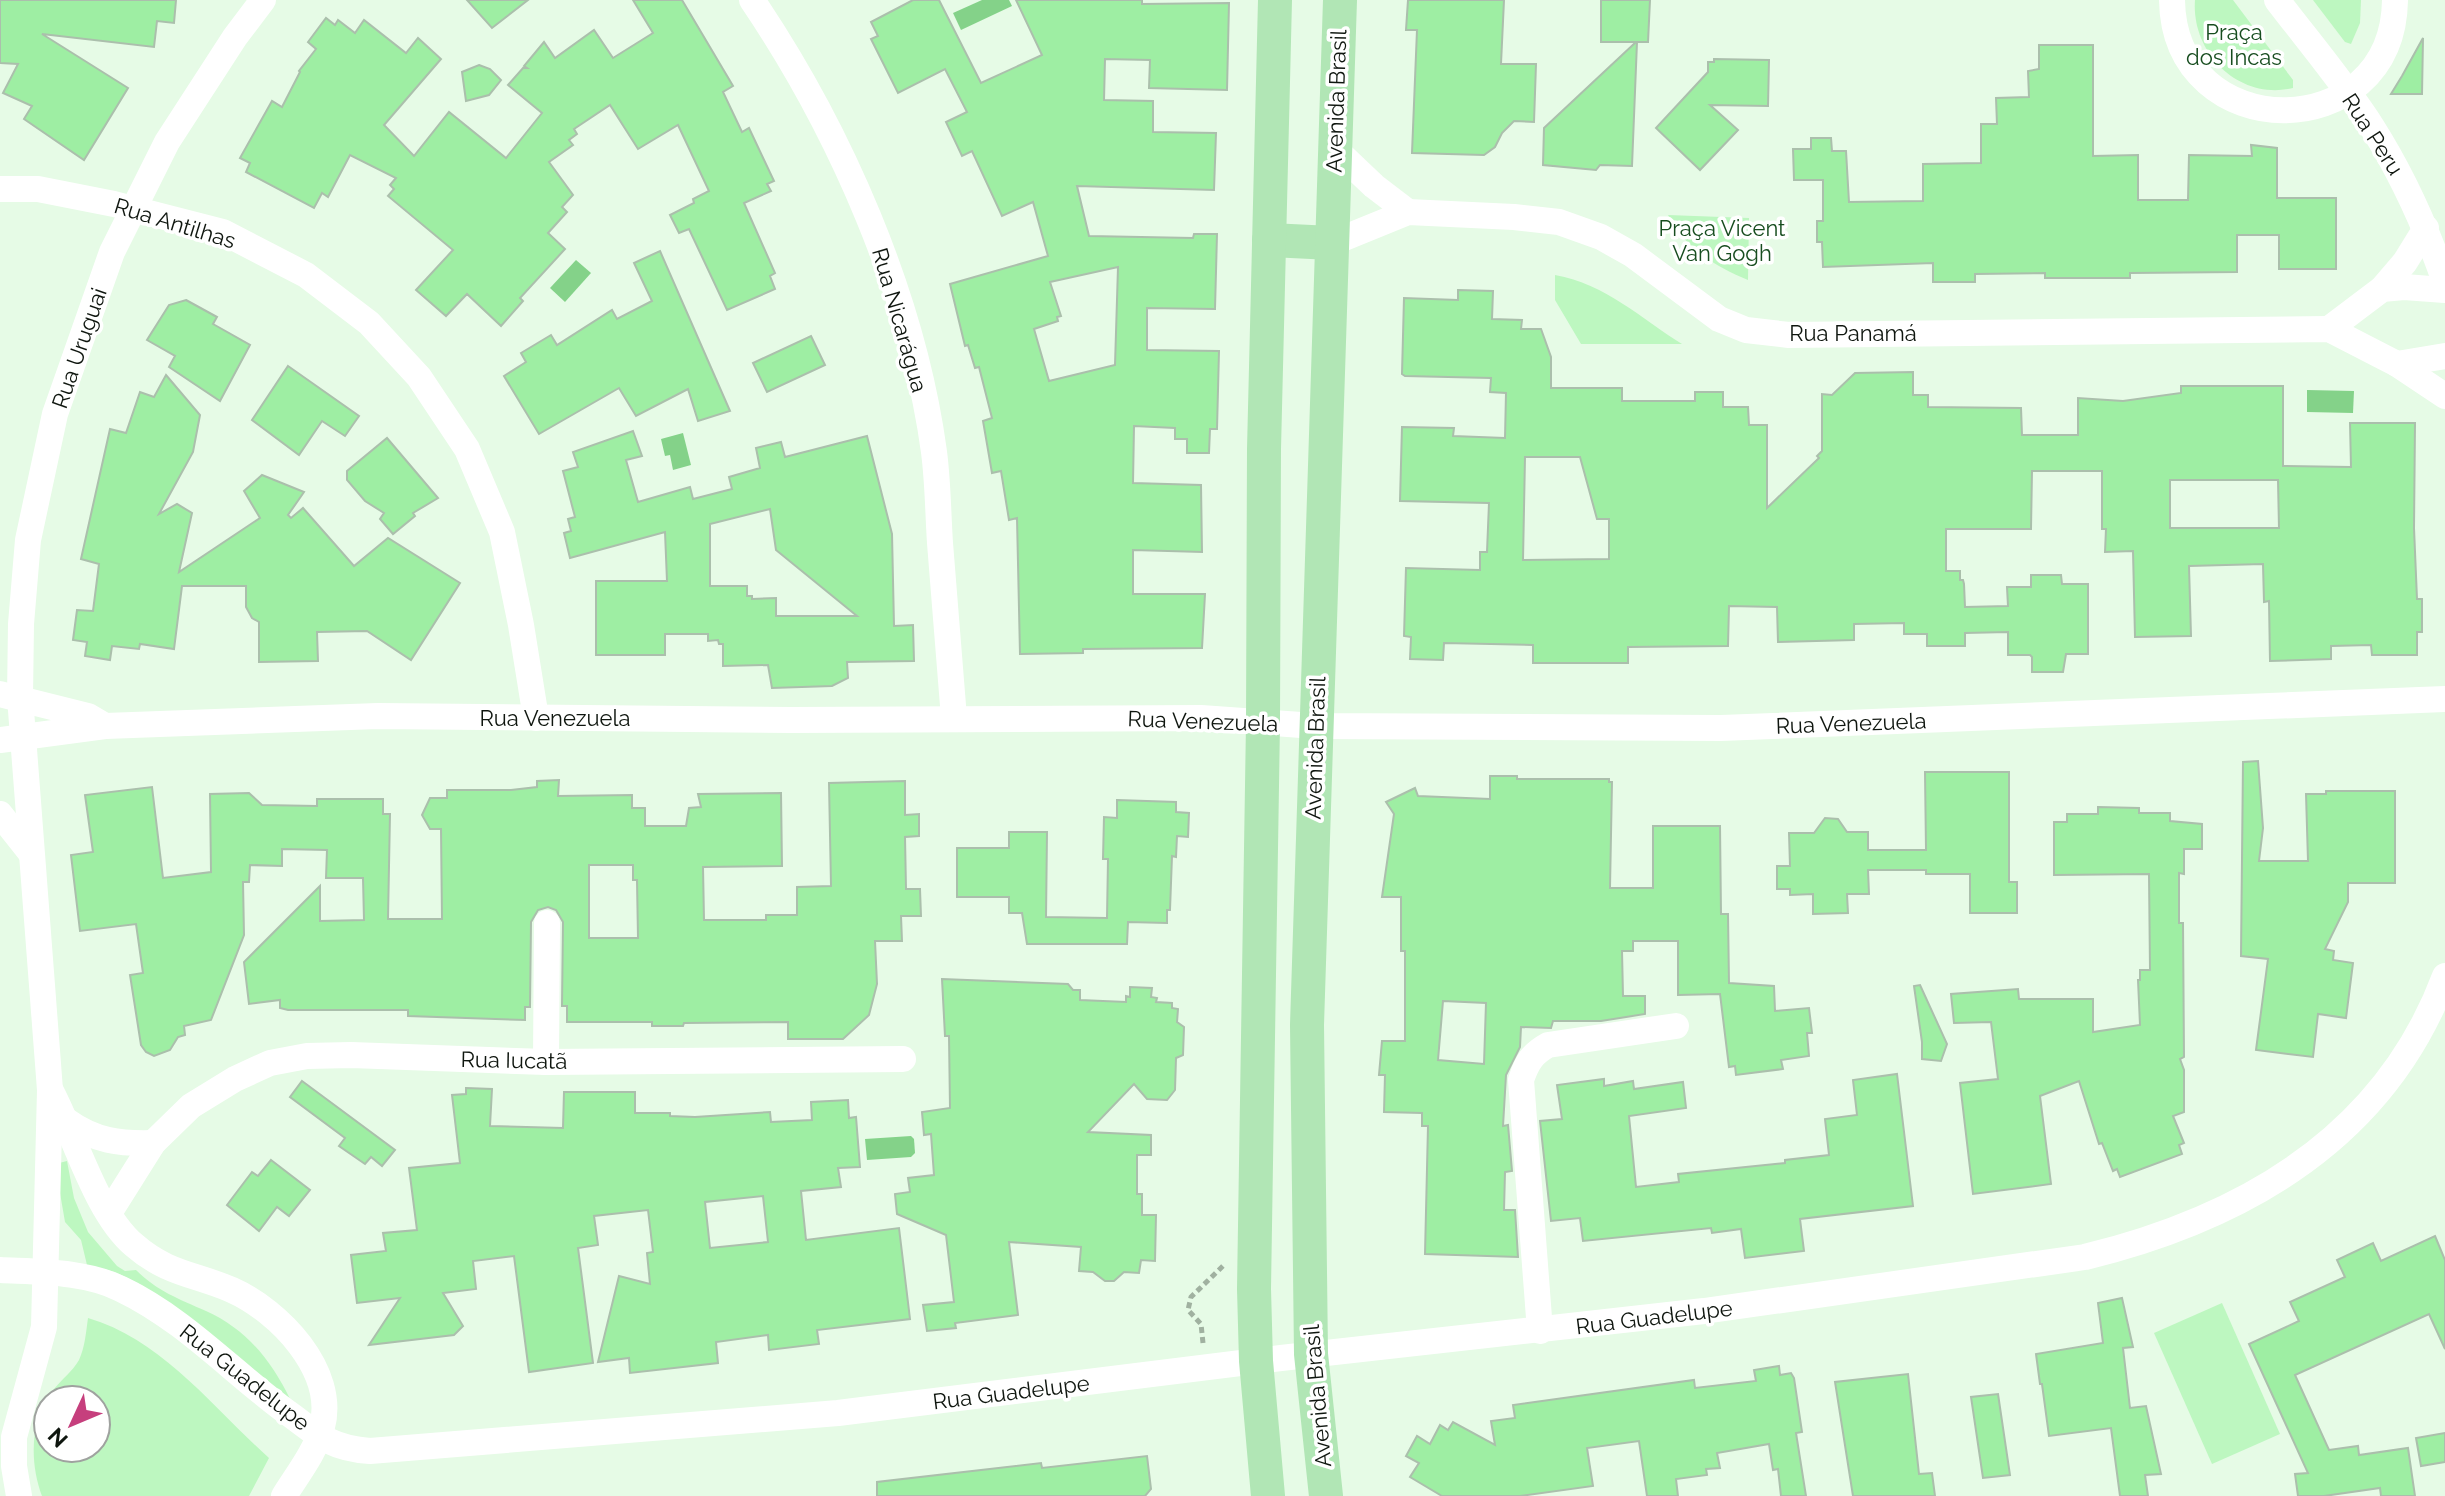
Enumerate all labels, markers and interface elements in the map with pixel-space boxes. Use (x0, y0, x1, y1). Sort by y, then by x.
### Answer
park label: Praça dos Incas (2186, 19, 2282, 70)
street label: Avenida Brasil (1321, 29, 1351, 173)
street label: Rua Peru (2337, 88, 2409, 180)
street label: Rua Antilhas (111, 192, 239, 254)
park label: Praça Vicent Van Gogh (1659, 215, 1786, 266)
street label: Rua Nicarágua (867, 245, 933, 395)
street label: Rua Uruguai (46, 284, 112, 412)
street label: Rua Panamá (1789, 320, 1917, 346)
street label: Avenida Brasil (1300, 676, 1330, 820)
street label: Rua Venezuela (480, 705, 630, 731)
street label: Rua Venezuela (1127, 705, 1279, 737)
street label: Rua Venezuela (1775, 707, 1927, 739)
street label: Rua Iucatã (460, 1046, 568, 1074)
street label: Rua Guadelupe (1574, 1294, 1734, 1340)
street label: Rua Guadelupe (175, 1318, 315, 1436)
street label: Avenida Brasil (1298, 1324, 1336, 1468)
street label: Rua Guadelupe (931, 1369, 1091, 1415)
north arrow (32, 1384, 112, 1464)
text: N (42, 1423, 73, 1453)

